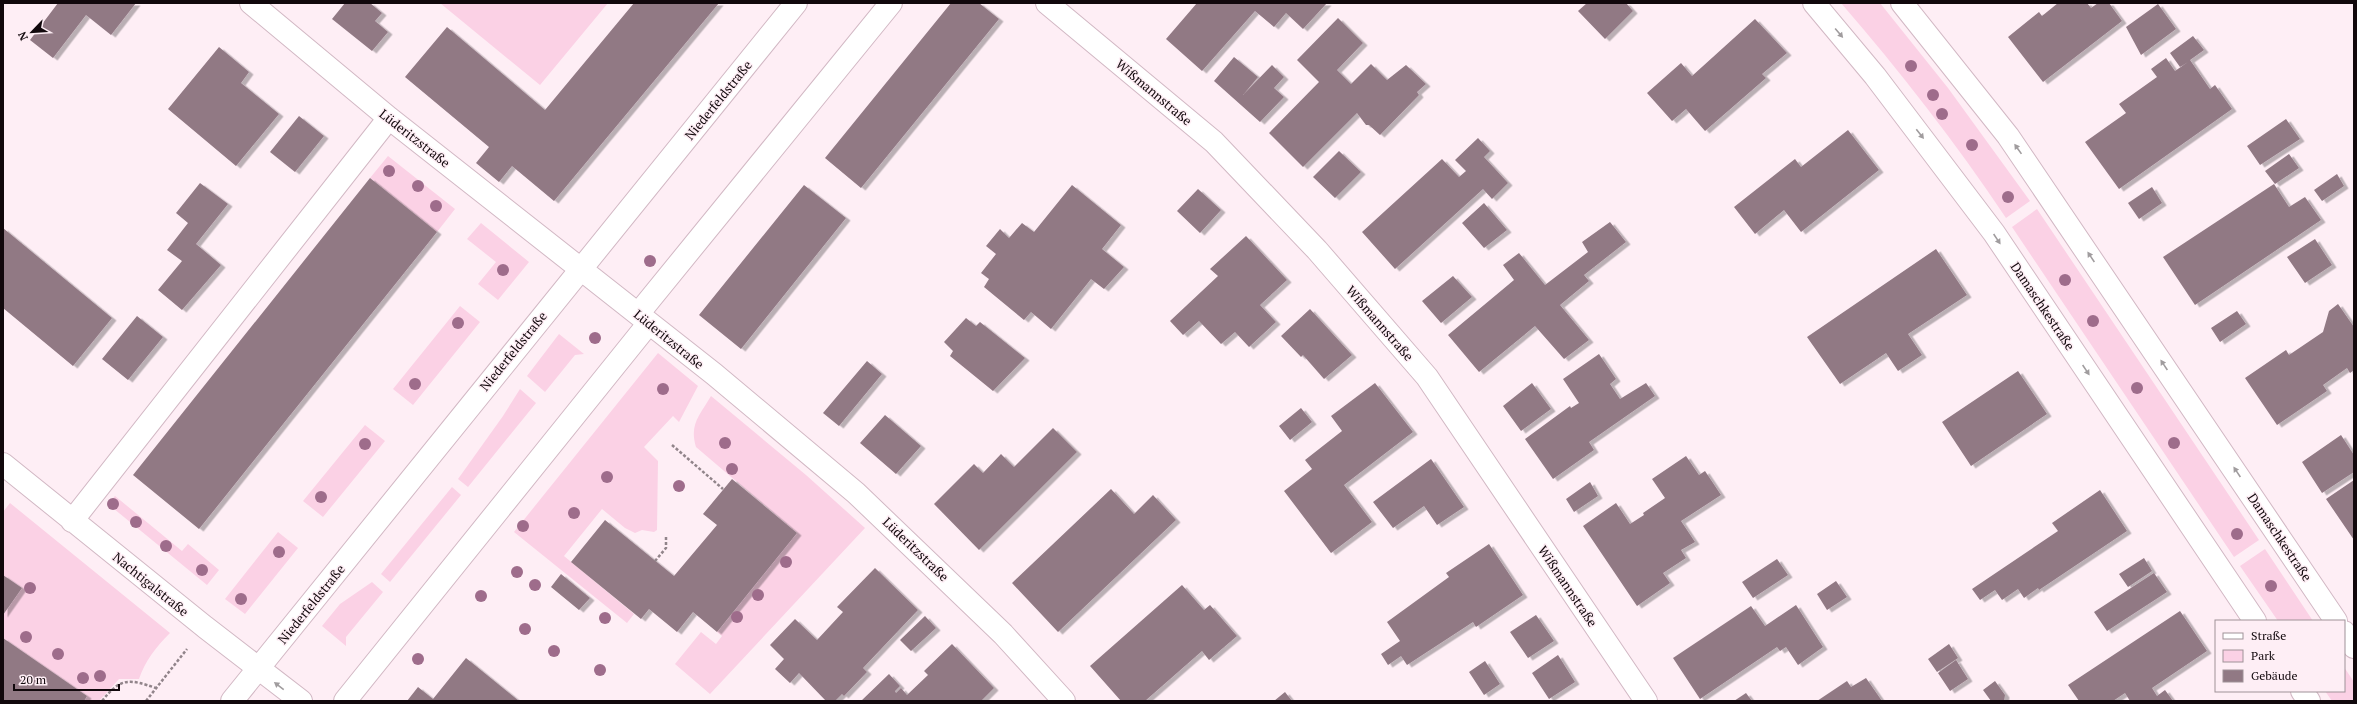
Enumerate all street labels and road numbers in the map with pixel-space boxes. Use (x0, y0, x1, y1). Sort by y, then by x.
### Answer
street label: Wißmannstraße (1112, 55, 1196, 129)
street label: Niederfeldstraße (680, 56, 756, 144)
street label: Lüderitzstraße (376, 105, 454, 171)
street label: Damaschkestraße (2007, 258, 2079, 354)
street label: Wißmannstraße (1342, 281, 1418, 365)
street label: Lüderitzstraße (630, 305, 708, 373)
street label: Niederfeldstraße (475, 307, 551, 395)
street label: Damaschkestraße (2244, 489, 2316, 585)
street label: Lüderitzstraße (879, 513, 953, 585)
street label: Wißmannstraße (1534, 542, 1602, 630)
street label: Nachtigalstraße (109, 548, 193, 620)
street label: Niederfeldstraße (273, 560, 349, 648)

